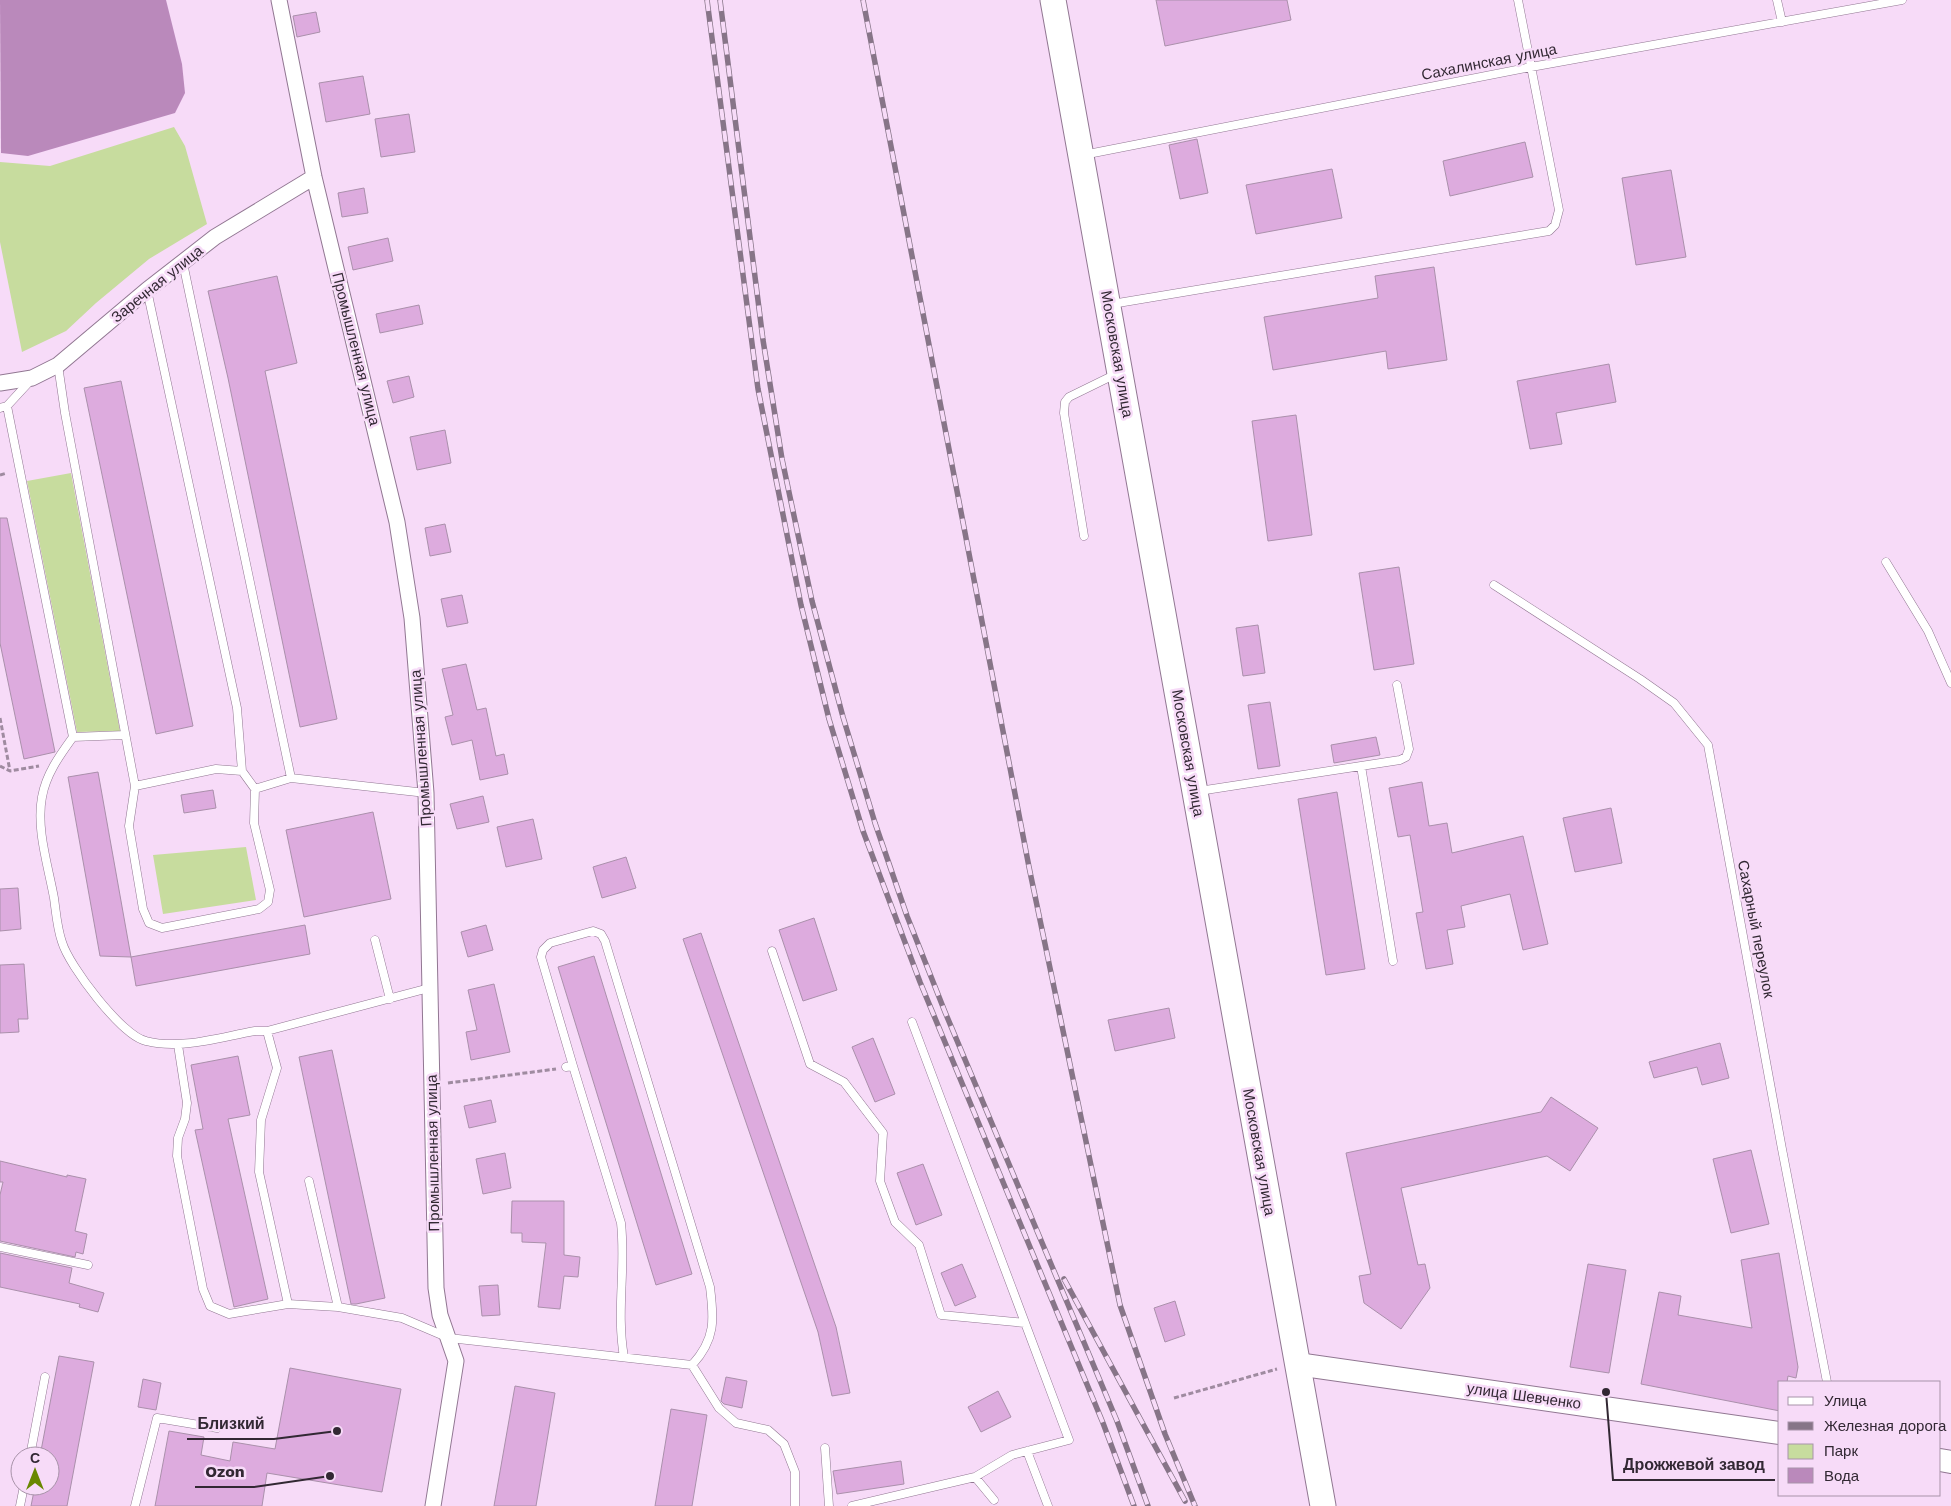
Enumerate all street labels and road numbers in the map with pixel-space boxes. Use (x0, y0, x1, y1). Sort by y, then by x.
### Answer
street label: Сахалинская улица (1420, 40, 1559, 84)
street label: Заречная улица (108, 241, 207, 326)
street label: Промышленная улица (328, 271, 384, 428)
street label: Московская улица (1097, 289, 1137, 420)
street label: Промышленная улица (406, 668, 435, 827)
street label: Московская улица (1168, 688, 1208, 819)
street label: Сахарный переулок (1734, 859, 1778, 1000)
street label: Промышленная улица (423, 1074, 443, 1232)
street label: Московская улица (1239, 1087, 1279, 1218)
street label: улица Шевченко (1466, 1379, 1582, 1413)

